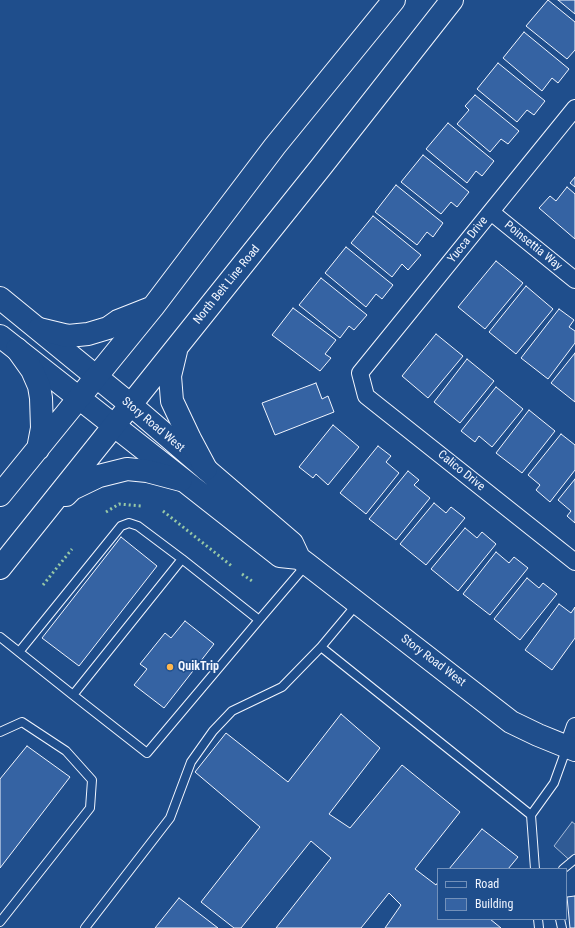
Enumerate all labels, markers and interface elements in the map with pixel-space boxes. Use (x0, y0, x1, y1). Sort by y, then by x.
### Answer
street label: Yucca Drive (445, 214, 491, 266)
street label: Poinsettia Way (501, 218, 565, 274)
street label: North Belt Line Road (191, 243, 263, 327)
street label: Story Road West (119, 395, 187, 455)
street label: Calico Drive (435, 448, 487, 494)
street label: Story Road West (398, 632, 468, 690)
place label: QuikTrip (178, 660, 219, 674)
marker: QuikTrip (165, 662, 175, 672)
legend (437, 868, 567, 920)
text: Road (475, 877, 499, 891)
text: Building (475, 897, 513, 911)

